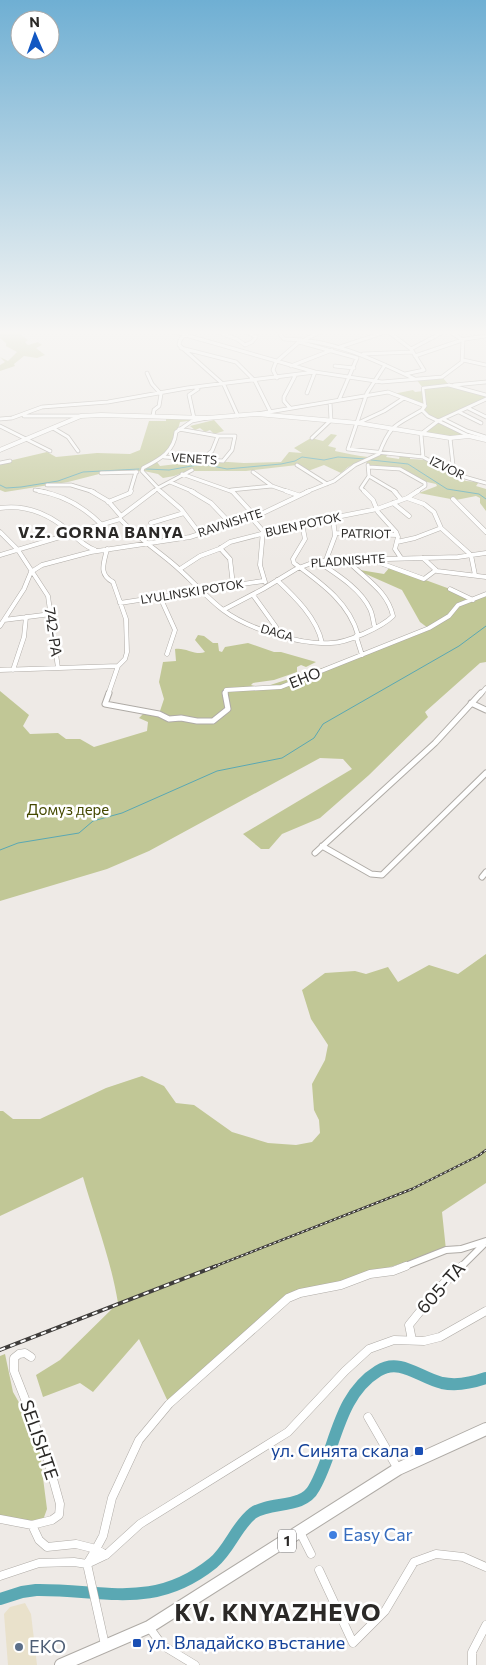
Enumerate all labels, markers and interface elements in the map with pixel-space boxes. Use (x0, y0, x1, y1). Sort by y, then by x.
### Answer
north arrow (10, 10, 60, 60)
text: N (29, 13, 40, 30)
street label: VENETS (171, 449, 218, 467)
street label: IZVOR (428, 453, 467, 482)
street label: RAVNISHTE (196, 505, 264, 539)
street label: BUEN POTOK (264, 509, 342, 539)
district label: V.Z. GORNA BANYA (18, 522, 184, 541)
street label: PATRIOT (341, 526, 392, 540)
street label: PLADNISHTE (310, 550, 386, 570)
street label: LYULINSKI POTOK (139, 576, 244, 606)
street label: 742-РА (42, 606, 66, 658)
street label: DAGA (259, 621, 295, 643)
street label: EHO (286, 663, 323, 691)
park label: Домуз дере (27, 800, 109, 818)
street label: 605-ТА (411, 1257, 469, 1318)
street label: SELISHTE (16, 1397, 64, 1482)
place label: ул. Синята скала (271, 1439, 409, 1461)
marker: ул. Синята скала (413, 1445, 425, 1457)
place label: Easy Car (343, 1523, 413, 1545)
marker: Easy Car (327, 1529, 339, 1541)
road number: 1 (278, 1530, 296, 1552)
district label: KV. KNYAZHEVO (174, 1597, 382, 1626)
place label: ул. Владайско въстание (147, 1631, 345, 1653)
place label: EKO (29, 1635, 66, 1657)
marker: ул. Владайско въстание (131, 1637, 143, 1649)
marker: EKO (13, 1641, 25, 1653)

